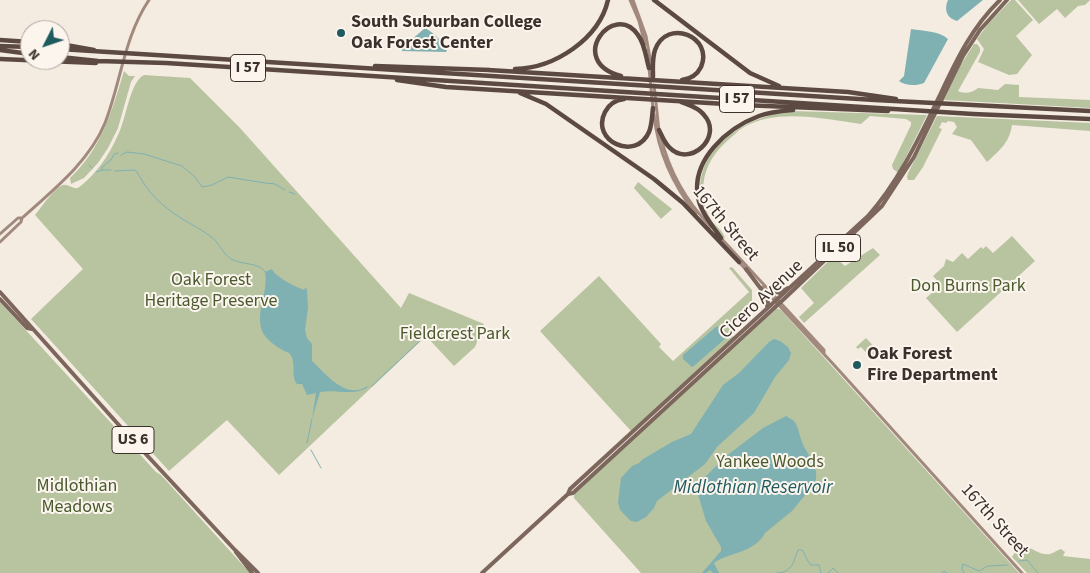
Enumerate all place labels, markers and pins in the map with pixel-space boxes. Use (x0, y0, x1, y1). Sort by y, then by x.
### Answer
place label: South Suburban College Oak Forest Center (351, 12, 542, 54)
marker: South Suburban College Oak Forest Center (335, 27, 347, 39)
place label: Oak Forest Fire Department (867, 344, 998, 386)
marker: Oak Forest Fire Department (851, 359, 863, 371)

